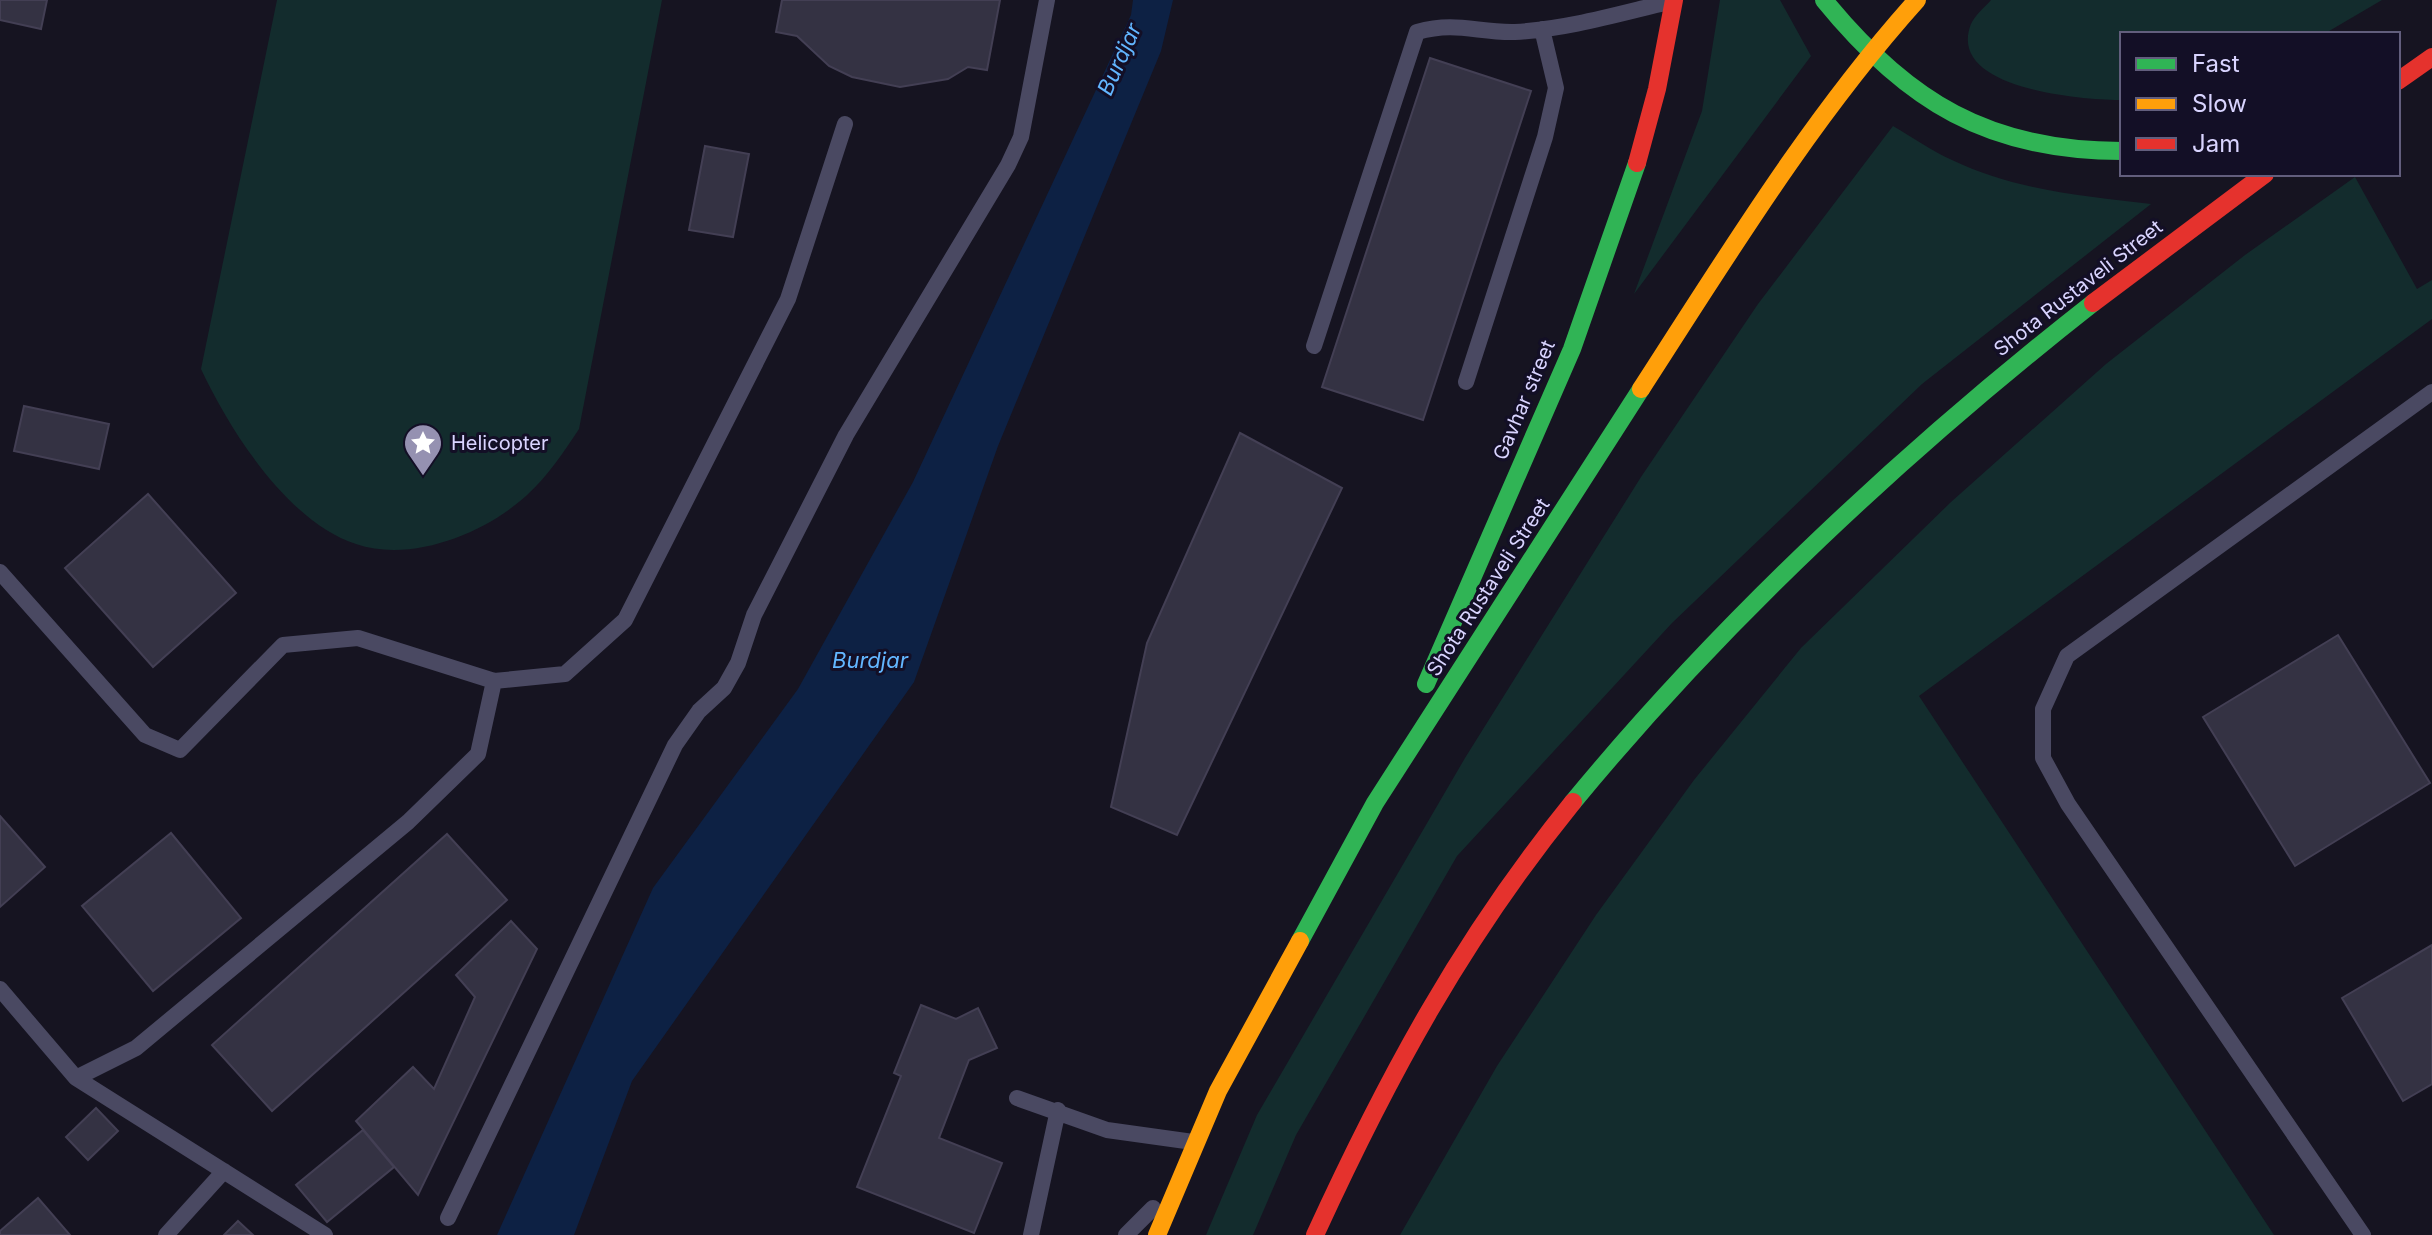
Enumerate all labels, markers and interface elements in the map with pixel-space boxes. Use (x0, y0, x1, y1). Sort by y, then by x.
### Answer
water label: Burdjar (1092, 18, 1147, 99)
legend (2120, 32, 2400, 176)
text: Fast (2192, 49, 2240, 78)
text: Slow (2192, 89, 2247, 118)
text: Jam (2192, 129, 2240, 158)
street label: Shota Rustaveli Street (1989, 214, 2167, 361)
street label: Gavhar street (1488, 336, 1560, 463)
place icon: Helicopter (402, 422, 444, 477)
place label: Helicopter (451, 431, 549, 455)
street label: Shota Rustaveli Street (1421, 493, 1555, 680)
water label: Burdjar (832, 647, 909, 673)

